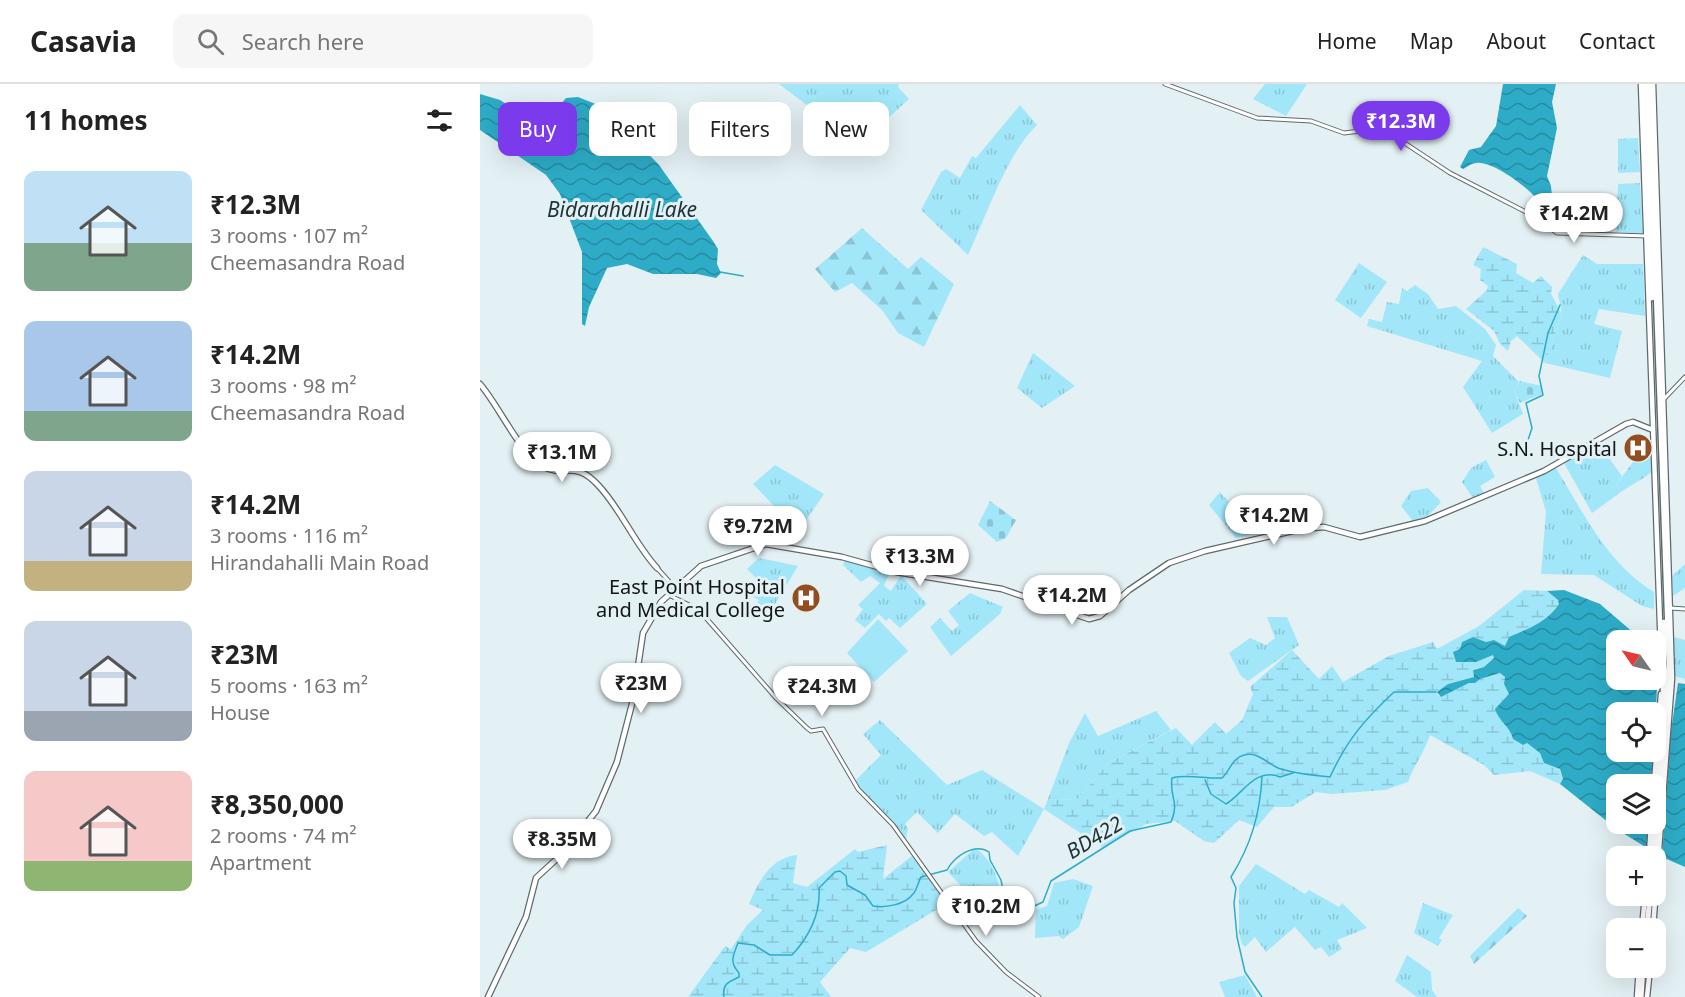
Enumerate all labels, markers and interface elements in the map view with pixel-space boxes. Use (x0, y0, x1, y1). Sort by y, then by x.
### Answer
search box (173, 14, 593, 68)
text: Casavia (30, 22, 137, 60)
icon: search (194, 25, 227, 58)
text: Search here (242, 26, 364, 56)
text: Home (1317, 27, 1377, 55)
text: Map (1410, 27, 1453, 55)
text: About (1486, 27, 1546, 55)
text: Contact (1579, 27, 1655, 55)
pin: ₹12.3M (1352, 101, 1450, 152)
text: 11 homes (24, 102, 148, 138)
chip: Buy (498, 102, 577, 156)
chip: Rent (589, 102, 677, 156)
chip: Filters (689, 102, 791, 156)
chip: New (803, 102, 889, 156)
icon: filters (423, 104, 456, 137)
text: ₹12.3M (1366, 107, 1436, 134)
text: ₹12.3M (210, 186, 301, 222)
pin: ₹14.2M (1525, 193, 1623, 244)
icon: home (72, 195, 144, 267)
water label: Bidarahalli Lake (547, 195, 697, 223)
text: ₹14.2M (1539, 199, 1609, 226)
text: 3 rooms · 107 m² (210, 222, 368, 249)
text: Cheemasandra Road (210, 249, 405, 276)
text: ₹14.2M (210, 336, 301, 372)
icon: home (72, 345, 144, 417)
text: 3 rooms · 98 m² (210, 372, 357, 399)
text: Cheemasandra Road (210, 399, 405, 426)
pin: ₹13.1M (513, 432, 611, 483)
hospital icon: S.N. Hospital (1622, 432, 1654, 464)
place label: S.N. Hospital (1497, 435, 1617, 462)
text: ₹13.1M (527, 438, 597, 465)
text: ₹14.2M (210, 486, 301, 522)
icon: home (72, 495, 144, 567)
pin: ₹14.2M (1225, 495, 1323, 546)
text: ₹14.2M (1239, 501, 1309, 528)
pin: ₹9.72M (709, 506, 807, 557)
text: ₹9.72M (723, 512, 793, 539)
text: 3 rooms · 116 m² (210, 522, 368, 549)
pin: ₹13.3M (871, 536, 969, 587)
text: ₹13.3M (885, 542, 955, 569)
text: Hirandahalli Main Road (210, 549, 429, 576)
place label: East Point Hospital and Medical College (596, 573, 785, 623)
pin: ₹14.2M (1023, 575, 1121, 626)
text: ₹14.2M (1037, 581, 1107, 608)
hospital icon: East Point Hospital and Medical College (790, 582, 822, 614)
north arrow (1606, 630, 1666, 690)
map controls (1606, 630, 1666, 978)
text: ₹23M (210, 636, 279, 672)
icon: home (72, 645, 144, 717)
pin: ₹23M (605, 663, 677, 714)
pin: ₹24.3M (773, 666, 871, 717)
text: ₹23M (614, 669, 668, 696)
text: 5 rooms · 163 m² (210, 672, 368, 699)
text: ₹24.3M (787, 672, 857, 699)
text: House (210, 699, 270, 726)
button: locate (1606, 702, 1666, 762)
button: layers (1606, 774, 1666, 834)
text: ₹8,350,000 (210, 786, 344, 822)
icon: home (72, 795, 144, 867)
water label: BD422 (1061, 809, 1128, 865)
pin: ₹8.35M (513, 819, 611, 870)
text: 2 rooms · 74 m² (210, 822, 357, 849)
text: ₹8.35M (527, 825, 597, 852)
button: + (1606, 846, 1666, 906)
text: Apartment (210, 849, 311, 876)
pin: ₹10.2M (937, 886, 1035, 937)
text: ₹10.2M (951, 892, 1021, 919)
button: − (1606, 918, 1666, 978)

